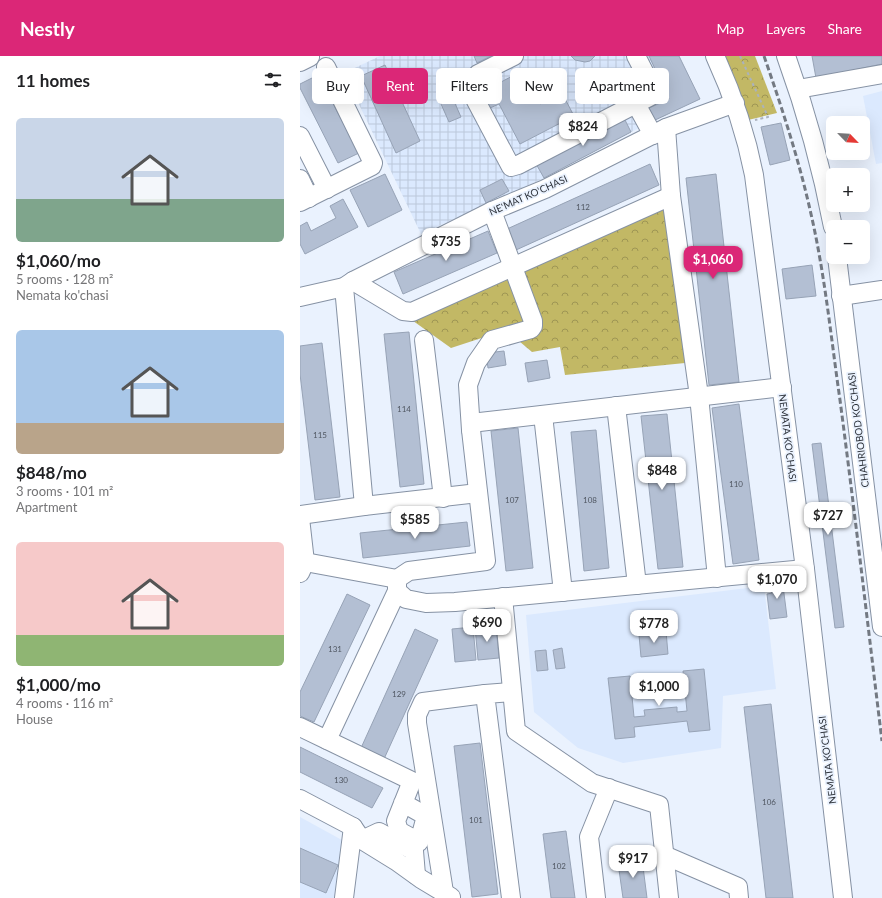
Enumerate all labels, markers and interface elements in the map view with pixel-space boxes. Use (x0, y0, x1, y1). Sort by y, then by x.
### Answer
text: Nestly (20, 17, 75, 40)
text: Map (716, 20, 744, 37)
text: Layers (766, 20, 806, 37)
text: Share (828, 20, 862, 37)
chip: Buy (312, 68, 364, 104)
chip: Rent (372, 68, 428, 104)
chip: Filters (436, 68, 502, 104)
chip: New (510, 68, 567, 104)
chip: Apartment (575, 68, 669, 104)
icon: filters (262, 69, 284, 91)
text: 11 homes (16, 70, 90, 91)
pin: $824 (559, 113, 607, 147)
north arrow (826, 116, 870, 160)
map controls (826, 116, 870, 264)
text: $824 (568, 118, 598, 134)
icon: home (114, 144, 186, 216)
button: + (826, 168, 870, 212)
street label: NE'MAT KO'CHASI (487, 172, 569, 218)
house number: 112 (576, 202, 590, 212)
button: − (826, 220, 870, 264)
pin: $735 (422, 228, 470, 262)
text: $735 (431, 233, 461, 249)
pin: $1,060 (680, 246, 746, 280)
text: $1,060/mo (16, 250, 101, 271)
text: $1,060 (693, 251, 733, 267)
text: 5 rooms · 128 m² (16, 271, 113, 287)
text: Nemata ko'chasi (16, 287, 109, 303)
icon: home (114, 356, 186, 428)
street label: CHAHRIOBOD KO'CHASI (845, 372, 871, 488)
street label: NEMATA KO'CHASI (777, 393, 799, 483)
house number: 114 (397, 404, 411, 414)
house number: 115 (313, 430, 327, 440)
pin: $848 (638, 457, 686, 491)
text: $848/mo (16, 462, 87, 483)
text: $848 (647, 462, 677, 478)
house number: 110 (729, 479, 743, 489)
text: 3 rooms · 101 m² (16, 483, 113, 499)
house number: 107 (505, 495, 519, 505)
house number: 108 (583, 495, 597, 505)
text: Apartment (16, 499, 77, 515)
pin: $727 (804, 502, 852, 536)
pin: $585 (391, 506, 439, 540)
text: $727 (813, 507, 843, 523)
text: $585 (400, 511, 430, 527)
pin: $1,070 (744, 566, 810, 600)
icon: home (114, 568, 186, 640)
text: $1,070 (757, 571, 797, 587)
pin: $690 (463, 609, 511, 643)
pin: $778 (630, 610, 678, 644)
text: $690 (472, 614, 502, 630)
text: $778 (639, 615, 669, 631)
house number: 131 (328, 644, 342, 654)
pin: $1,000 (626, 673, 692, 707)
text: $1,000/mo (16, 674, 101, 695)
text: $1,000 (639, 678, 679, 694)
house number: 129 (392, 689, 406, 699)
text: 4 rooms · 116 m² (16, 695, 113, 711)
text: House (16, 711, 53, 727)
street label: NEMATA KO'CHASI (816, 715, 838, 805)
house number: 130 (334, 775, 348, 785)
house number: 106 (762, 797, 776, 807)
house number: 101 (469, 815, 483, 825)
pin: $917 (609, 845, 657, 879)
text: $917 (618, 850, 648, 866)
house number: 102 (552, 861, 566, 871)

